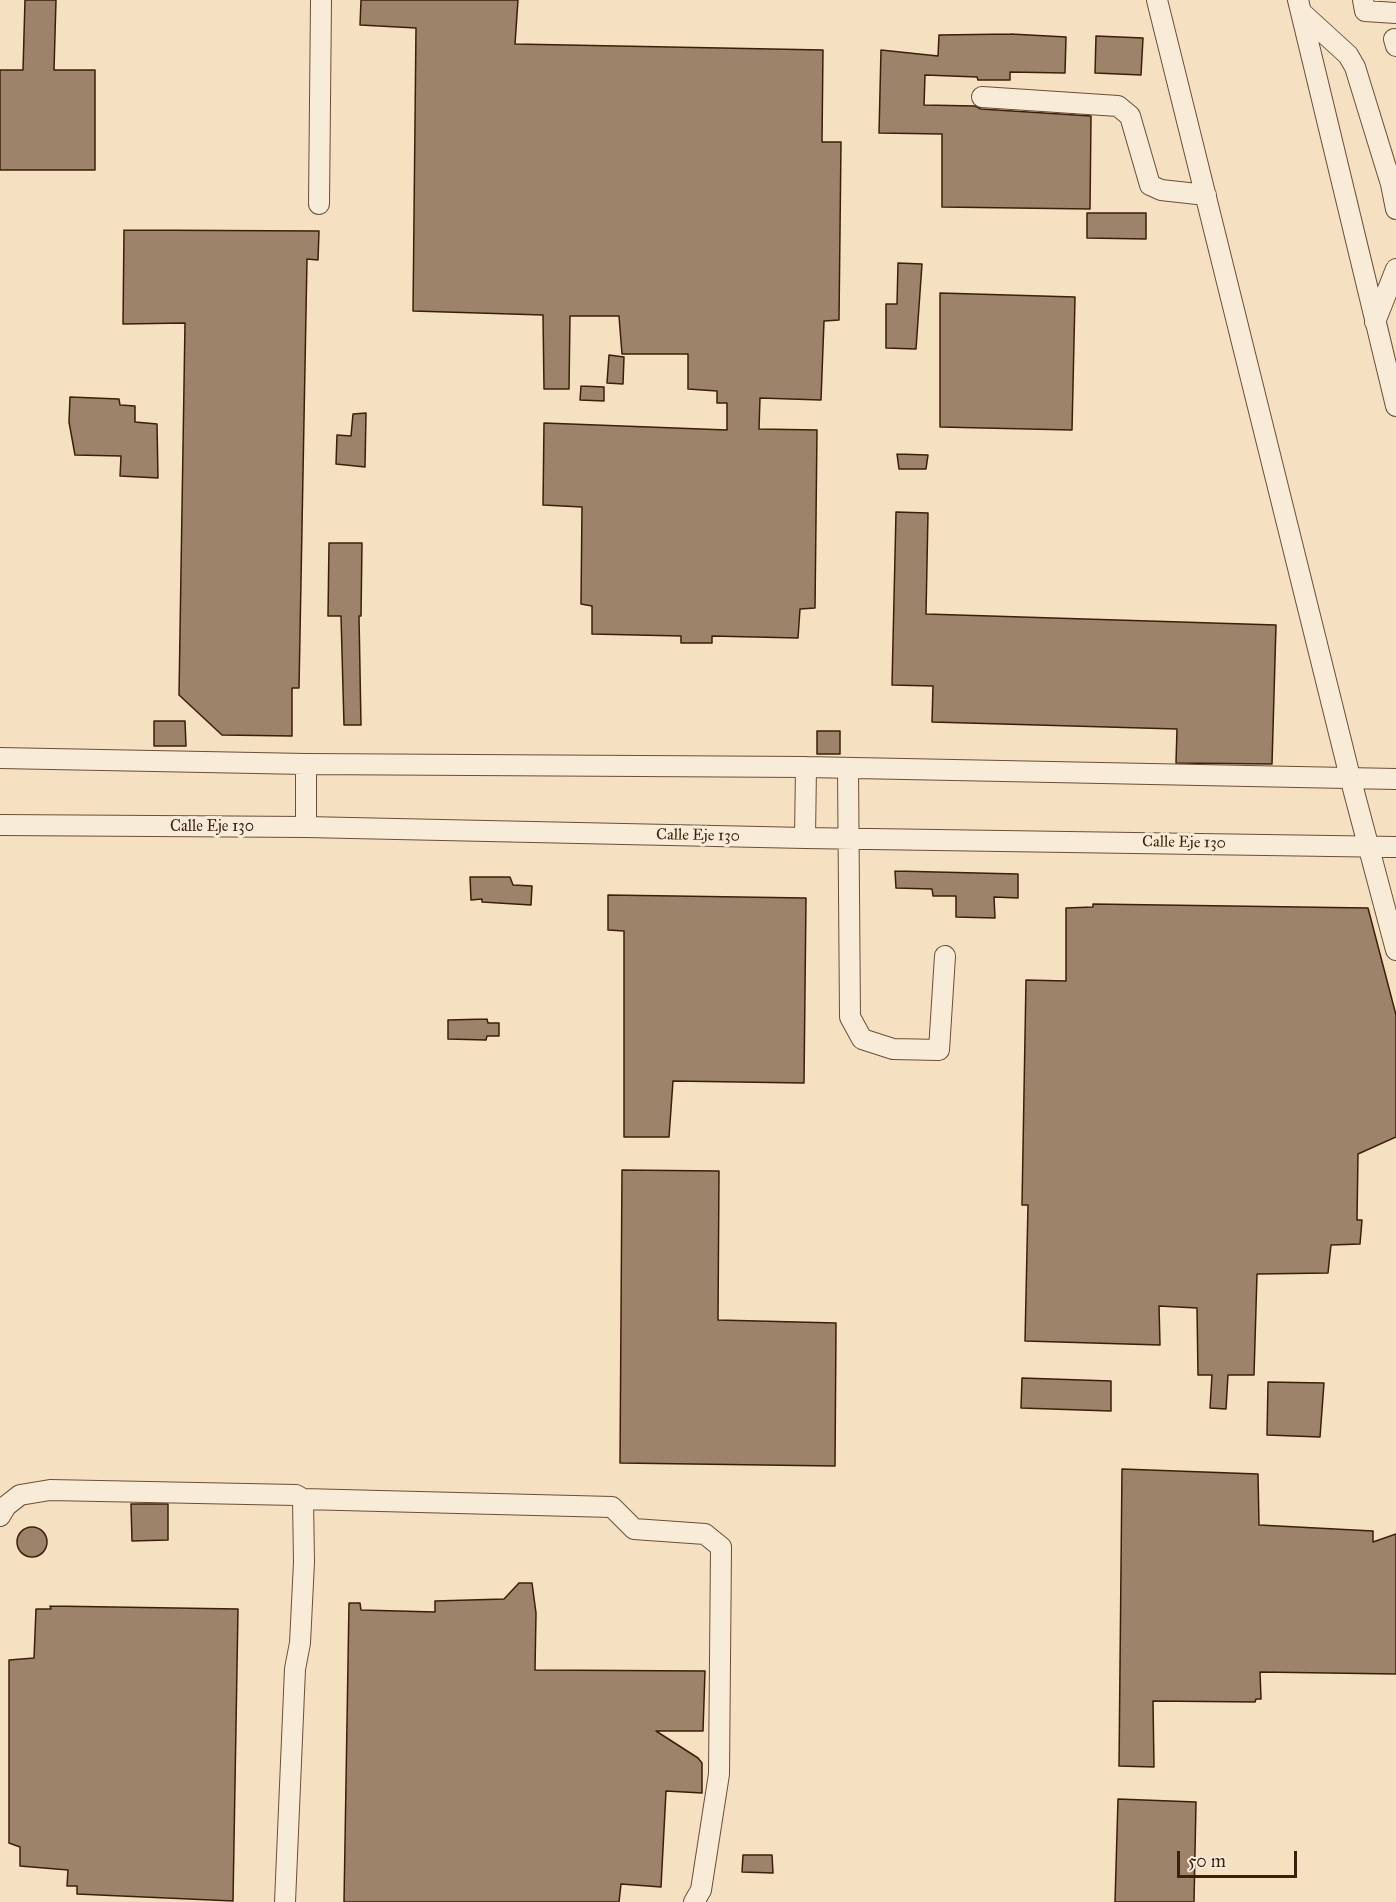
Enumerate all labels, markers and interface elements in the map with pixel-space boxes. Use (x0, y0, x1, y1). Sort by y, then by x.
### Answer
street label: Calle Eje 130 (170, 817, 254, 837)
street label: Calle Eje 130 (656, 826, 740, 846)
street label: Calle Eje 130 (1142, 833, 1226, 853)
scale bar (1180, 1839, 1300, 1877)
text: 50 m (1188, 1850, 1226, 1872)

